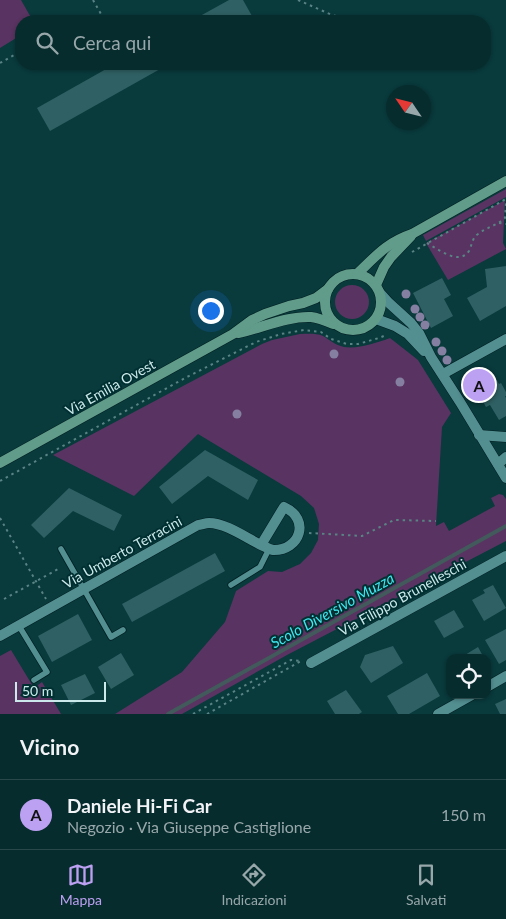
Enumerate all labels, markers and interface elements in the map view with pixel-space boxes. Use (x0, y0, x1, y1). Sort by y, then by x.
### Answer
search box (15, 15, 491, 70)
icon: search (33, 29, 61, 57)
text: Cerca qui (73, 31, 151, 54)
north arrow (386, 85, 431, 130)
your location (198, 298, 224, 324)
street label: Via Emilia Ovest (62, 355, 158, 419)
pin: A (463, 366, 495, 404)
street label: Via Umberto Terracini (59, 512, 185, 592)
street label: Via Filippo Brunelleschi (335, 555, 469, 639)
water label: Scolo Diversivo Muzza (267, 568, 397, 651)
map controls (446, 654, 491, 699)
button: locate (446, 654, 491, 699)
scale bar (15, 679, 106, 702)
text: 50 m (22, 682, 53, 699)
text: Vicino (20, 734, 79, 759)
text: Daniele Hi-Fi Car (67, 794, 212, 817)
text: A (30, 805, 42, 824)
text: 150 m (441, 805, 486, 824)
text: Negozio · Via Giuseppe Castiglione (67, 817, 311, 836)
tab: Mappa (60, 861, 102, 908)
tab: Indicazioni (221, 861, 287, 908)
tab: Salvati (406, 861, 446, 908)

